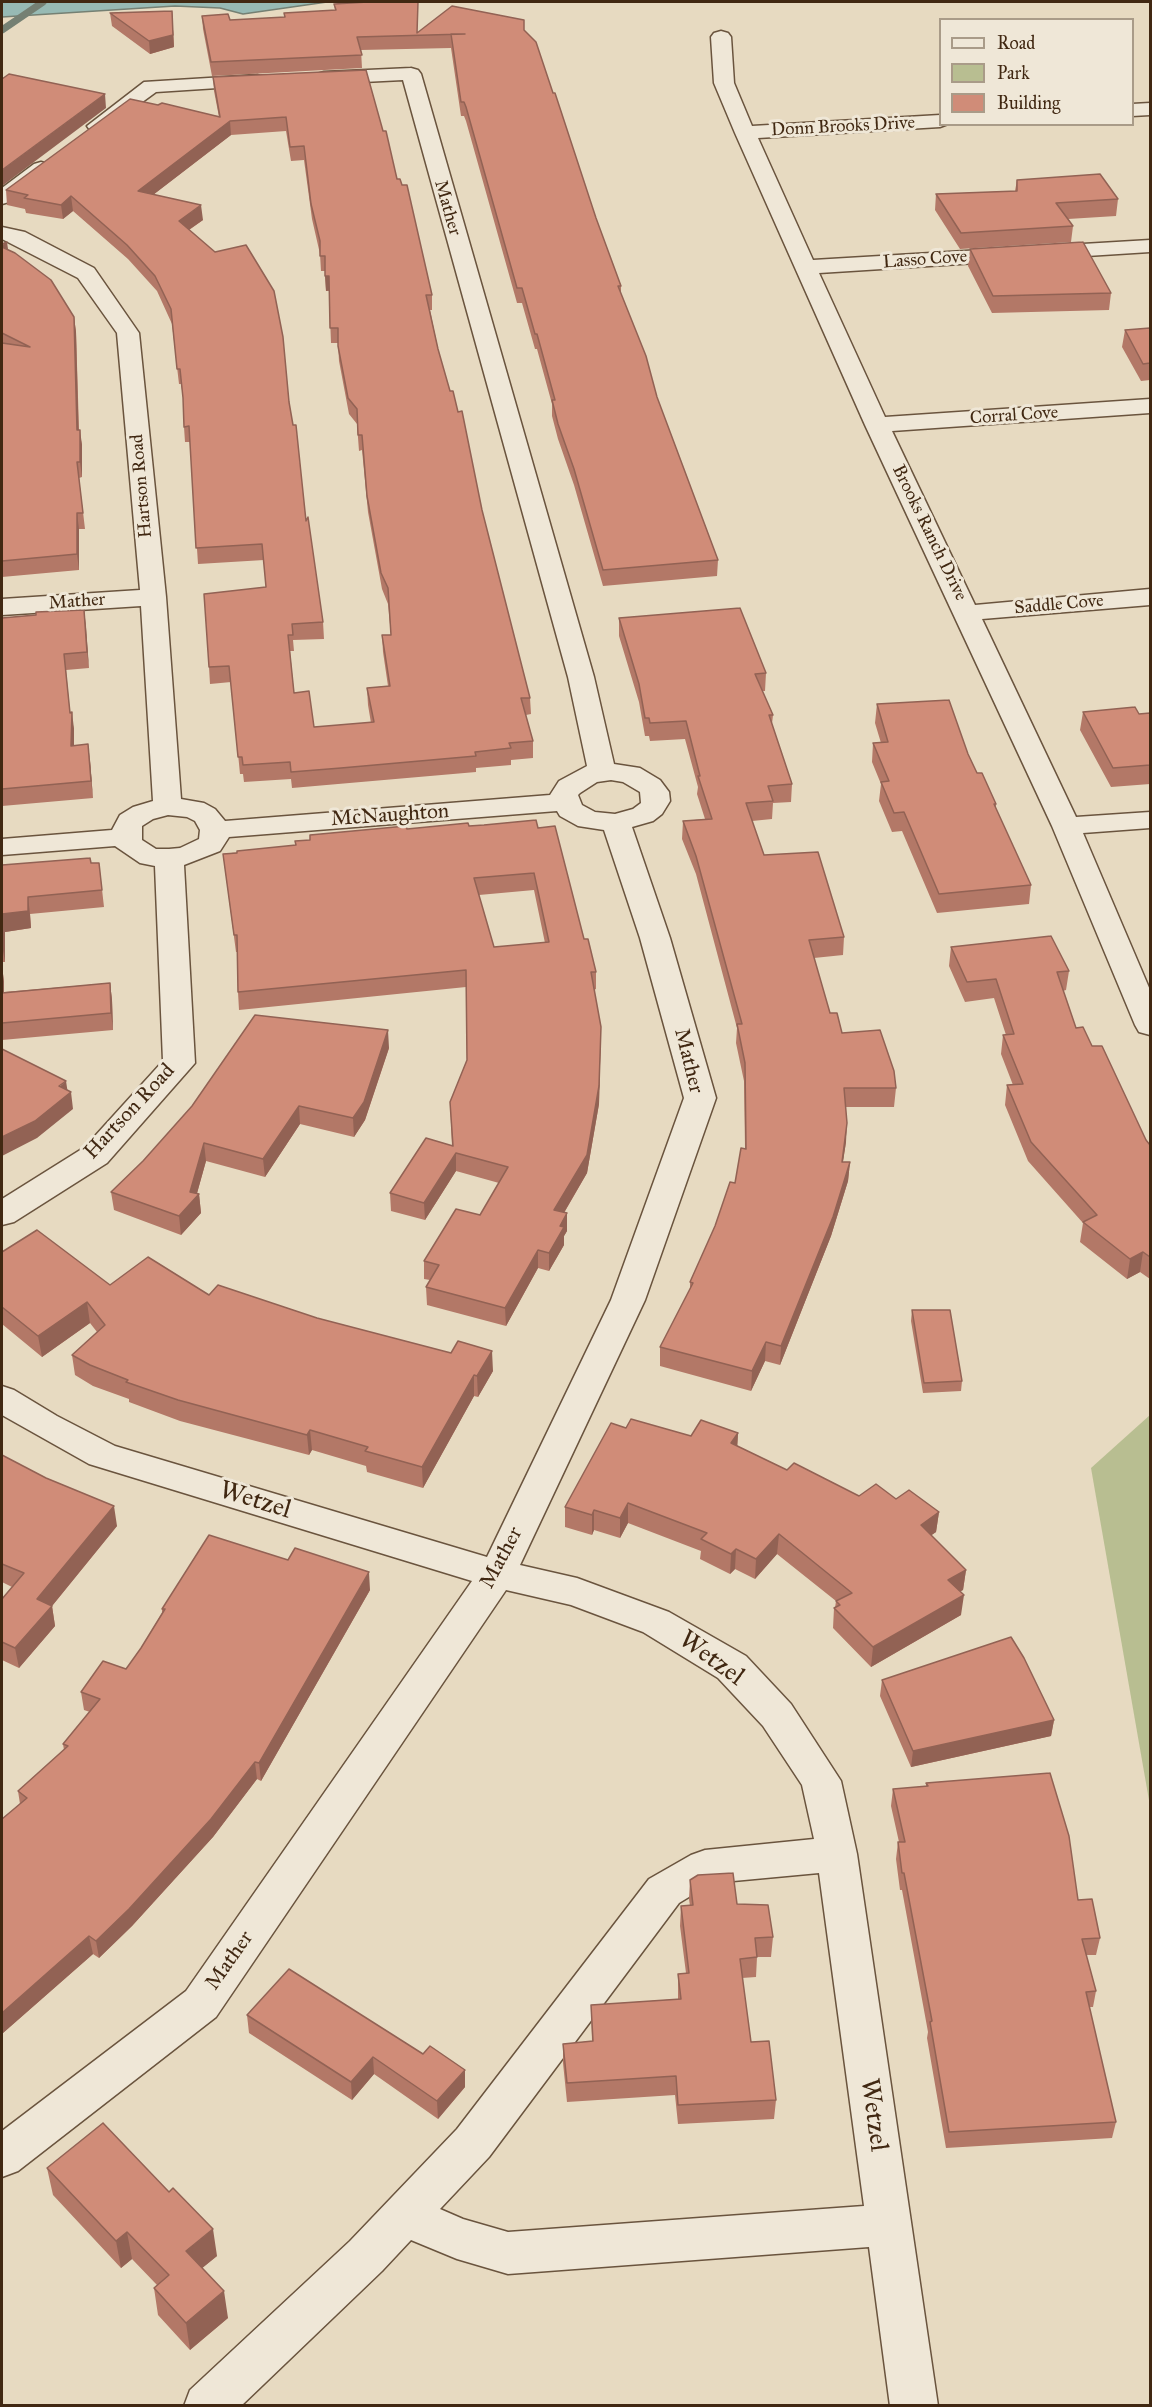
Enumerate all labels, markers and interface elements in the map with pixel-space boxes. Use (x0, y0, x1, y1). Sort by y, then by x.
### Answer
legend (939, 18, 1134, 126)
text: Road (997, 32, 1035, 54)
text: Park (997, 62, 1030, 84)
text: Building (997, 92, 1060, 114)
street label: Donn Brooks Drive (771, 112, 915, 142)
street label: Mather (429, 178, 465, 238)
street label: Lasso Cove (882, 246, 968, 274)
street label: Corral Cove (969, 402, 1059, 430)
street label: Hartson Road (127, 433, 157, 539)
street label: Brooks Ranch Drive (887, 461, 971, 605)
street label: Mather (48, 589, 106, 615)
street label: Saddle Cove (1014, 590, 1104, 620)
street label: McNaughton (330, 799, 450, 833)
street label: Mather (668, 1026, 708, 1096)
street label: Hartson Road (79, 1059, 181, 1165)
street label: Wetzel (215, 1475, 295, 1527)
street label: Mather (475, 1523, 529, 1593)
street label: Wetzel (672, 1625, 750, 1693)
street label: Mather (201, 1927, 259, 1995)
street label: Wetzel (852, 2076, 894, 2154)

